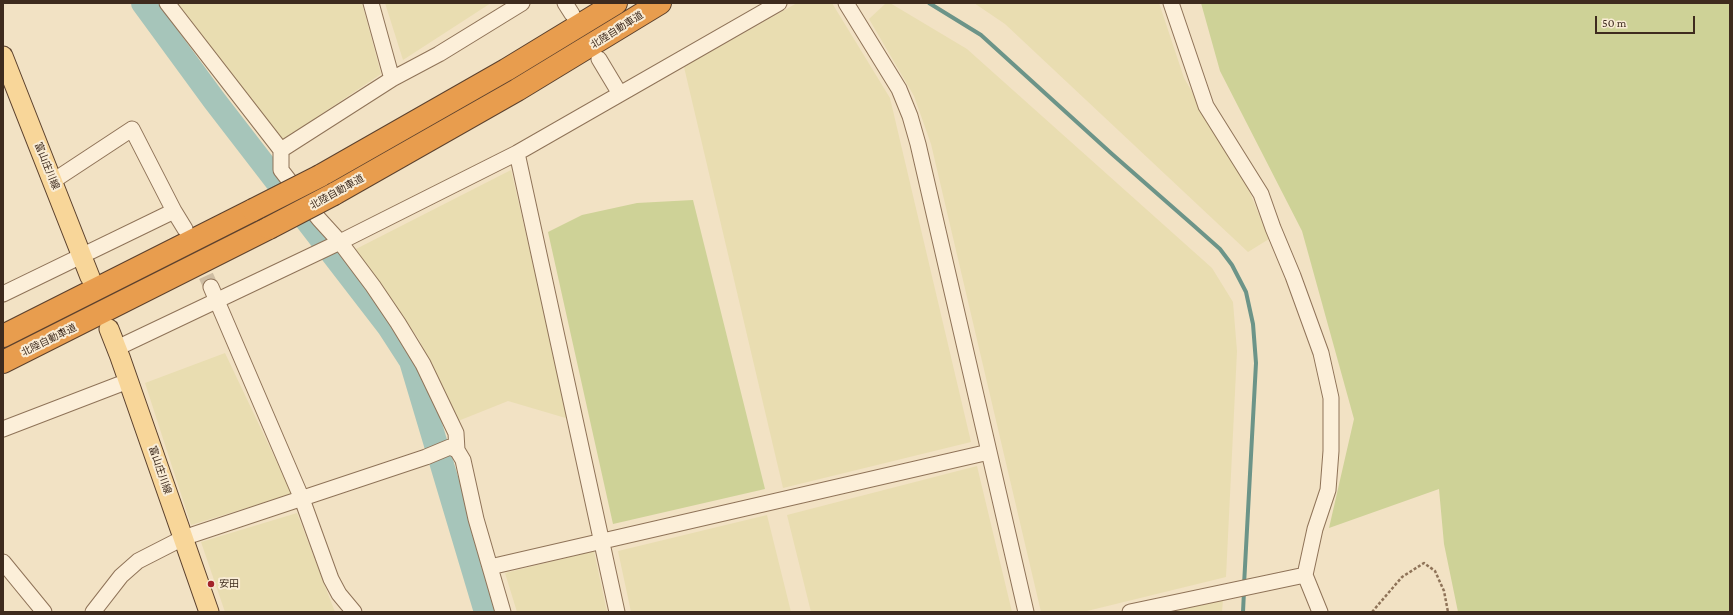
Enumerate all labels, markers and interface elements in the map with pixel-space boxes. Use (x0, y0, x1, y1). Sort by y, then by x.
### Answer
scale bar (1597, 8, 1697, 34)
street label: 北陸自動車道 (588, 9, 646, 51)
text: 50 m (1602, 16, 1626, 30)
street label: 富山庄川線 (32, 141, 62, 191)
street label: 北陸自動車道 (308, 172, 366, 212)
street label: 北陸自動車道 (19, 321, 79, 359)
street label: 富山庄川線 (146, 444, 174, 496)
place label: 安田 (219, 578, 239, 590)
marker: 安田 (206, 579, 216, 589)

